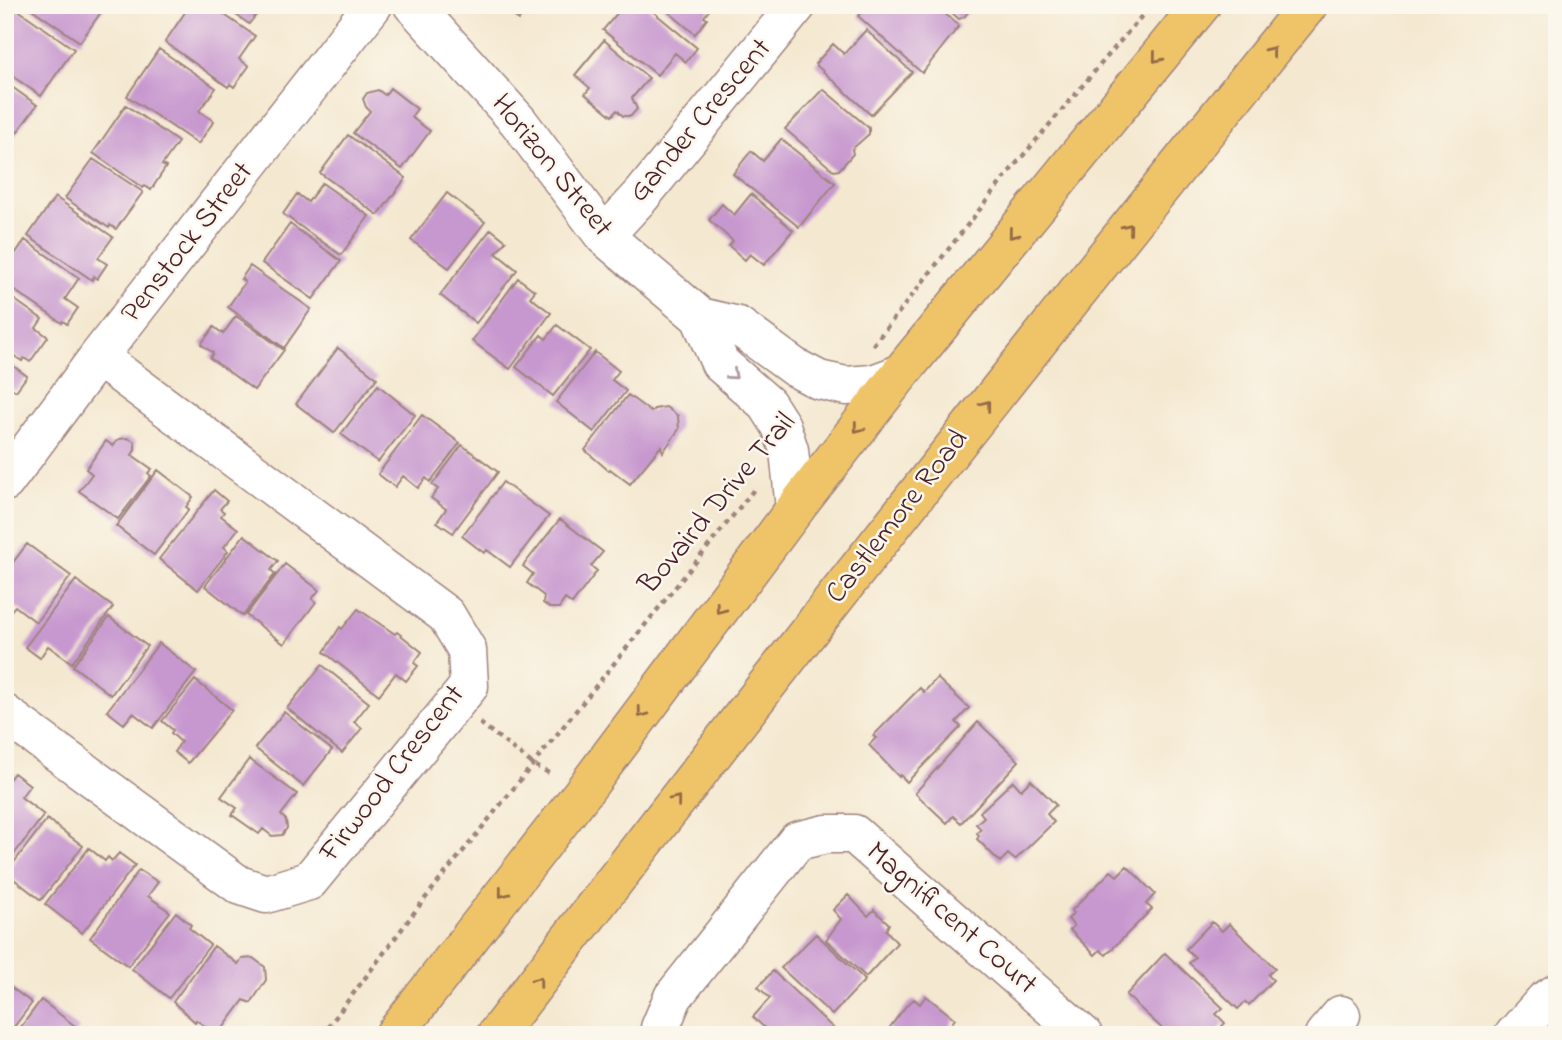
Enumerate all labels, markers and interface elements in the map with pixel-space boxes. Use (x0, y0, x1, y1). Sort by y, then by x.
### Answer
street label: Gander Crescent (619, 29, 783, 213)
one-way arrow (1263, 47, 1275, 60)
one-way arrow (1153, 50, 1166, 63)
street label: Horizon Street (479, 85, 623, 247)
street label: Penstock Street (111, 153, 265, 333)
one-way arrow (1119, 223, 1132, 235)
one-way arrow (1009, 225, 1021, 238)
one-way arrow (725, 367, 738, 379)
one-way arrow (977, 401, 990, 413)
street label: Bovaird Drive Trail (628, 403, 807, 605)
street label: Castlemore Road (816, 420, 980, 614)
one-way arrow (853, 420, 866, 433)
one-way arrow (716, 601, 728, 614)
street label: Firwood Crescent (309, 676, 477, 873)
one-way arrow (638, 705, 651, 718)
one-way arrow (668, 795, 681, 808)
street label: Magnificent Court (855, 832, 1047, 1006)
one-way arrow (499, 885, 512, 898)
one-way arrow (529, 976, 542, 988)

